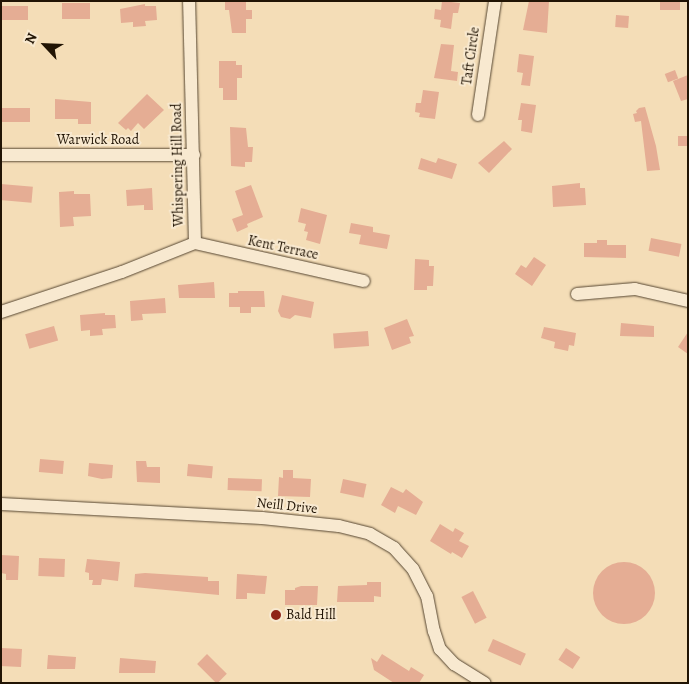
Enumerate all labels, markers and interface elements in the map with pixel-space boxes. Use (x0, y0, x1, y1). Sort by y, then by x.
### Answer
north arrow (20, 20, 70, 70)
street label: Taft Circle (459, 26, 483, 86)
text: N (20, 30, 42, 47)
street label: Whispering Hill Road (169, 103, 187, 227)
street label: Warwick Road (57, 132, 139, 148)
street label: Kent Terrace (246, 232, 320, 264)
street label: Neill Drive (256, 494, 318, 518)
place label: Bald Hill (286, 607, 336, 623)
marker: Bald Hill (270, 609, 282, 621)

